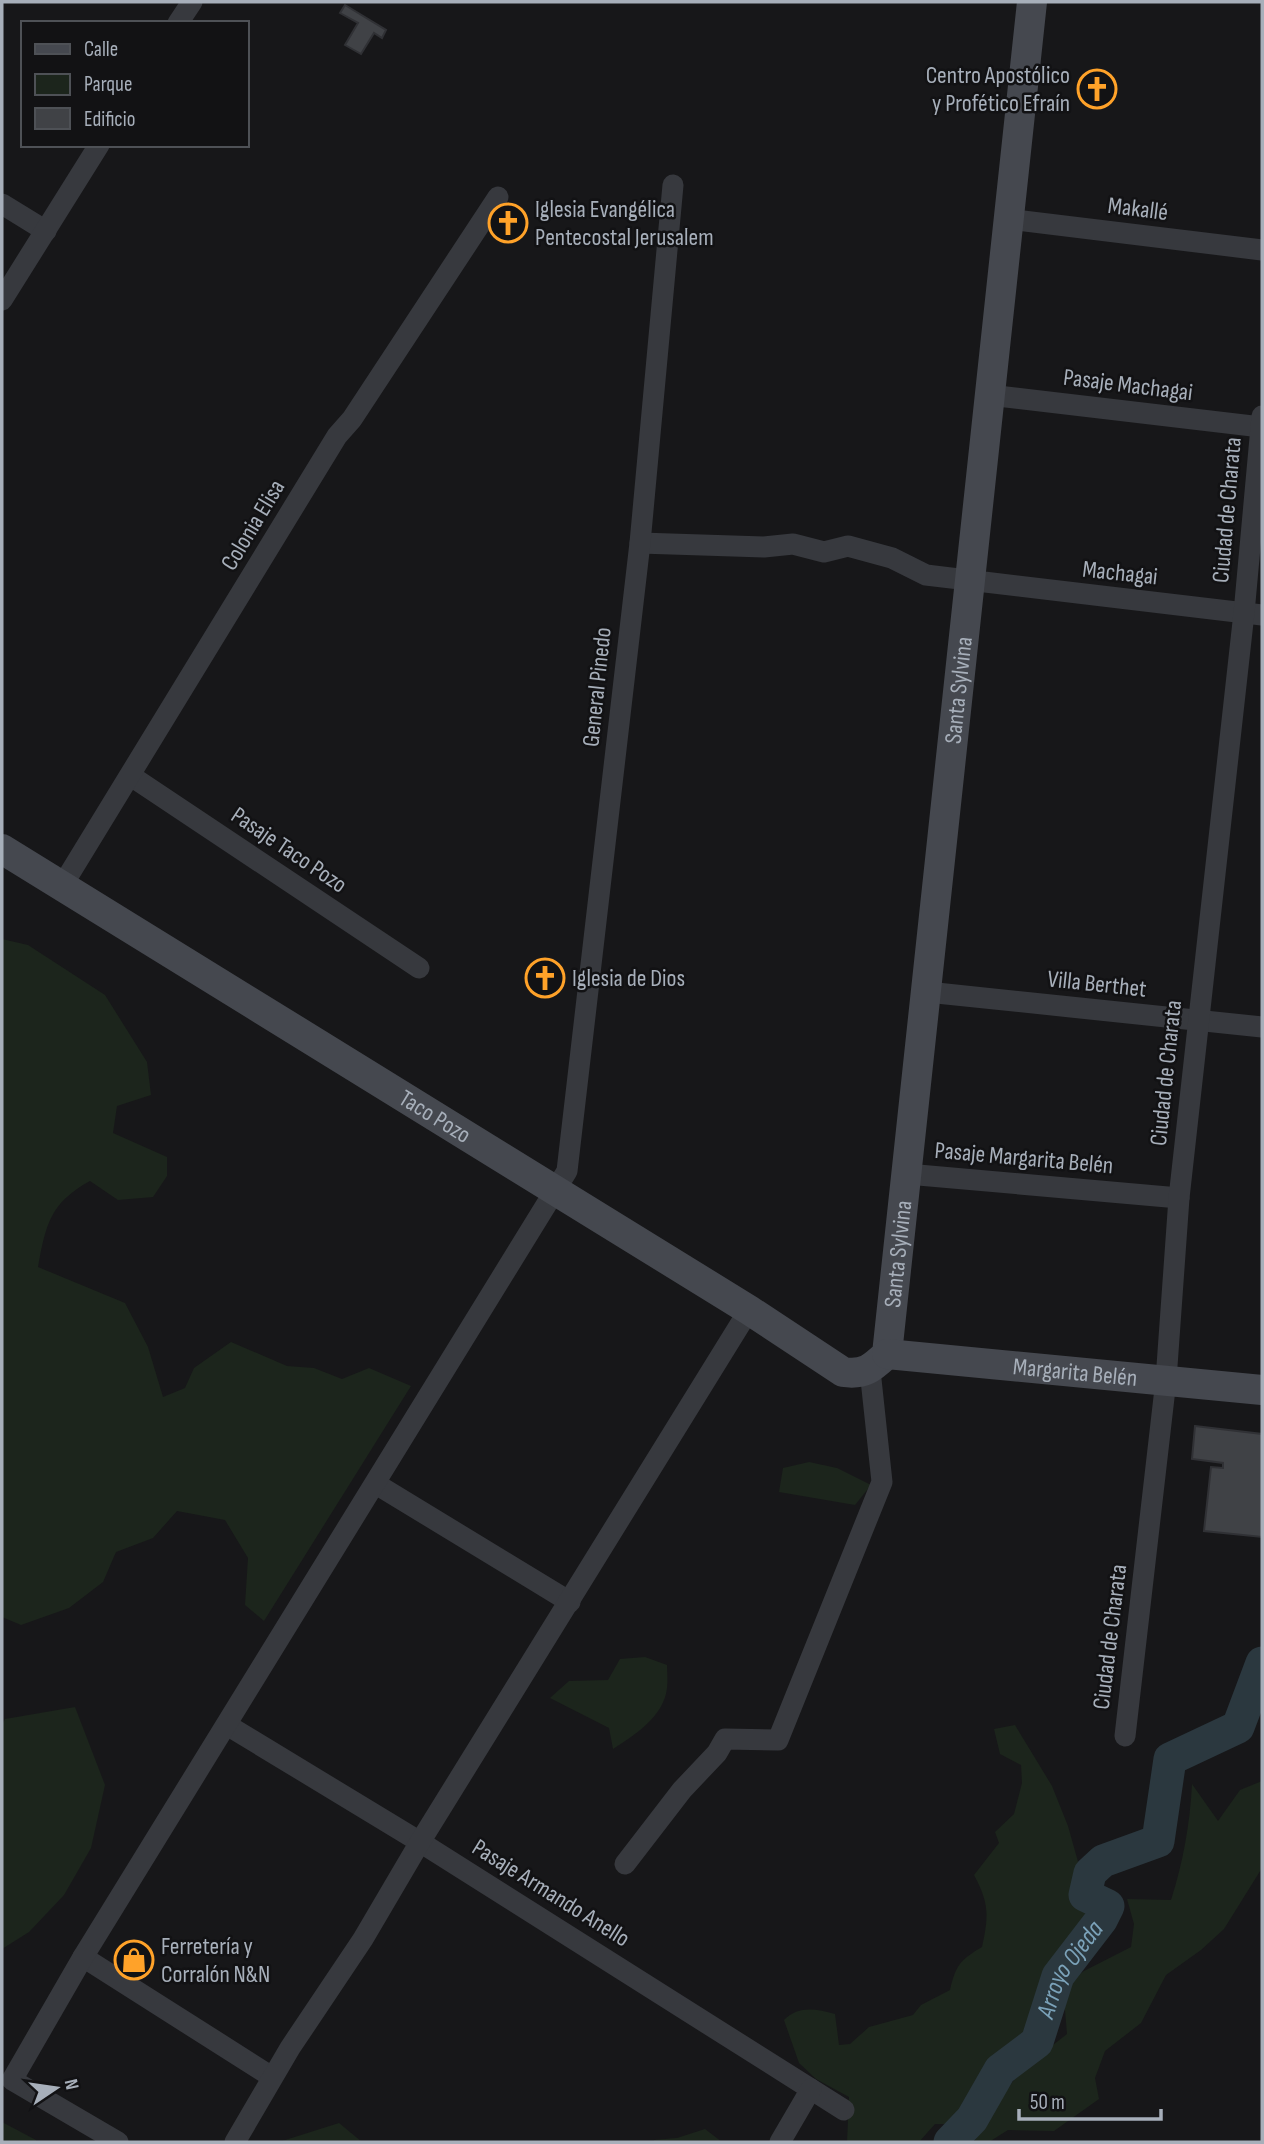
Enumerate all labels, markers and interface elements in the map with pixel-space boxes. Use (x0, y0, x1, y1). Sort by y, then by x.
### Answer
legend (21, 21, 248, 147)
text: Calle (84, 37, 118, 62)
place label: Centro Apostólico y Profético Efraín (926, 61, 1070, 118)
church icon: Centro Apostólico y Profético Efraín (1076, 68, 1118, 110)
text: Parque (84, 72, 132, 97)
text: Edificio (84, 107, 135, 132)
street label: Makallé (1106, 191, 1170, 227)
place label: Iglesia Evangélica Pentecostal Jerusalem (535, 195, 714, 252)
church icon: Iglesia Evangélica Pentecostal Jerusalem (487, 202, 529, 244)
street label: Pasaje Machagai (1062, 363, 1194, 407)
street label: Ciudad de Charata (1206, 436, 1248, 584)
street label: Colonia Elisa (215, 474, 291, 576)
street label: Machagai (1081, 555, 1159, 591)
street label: General Pinedo (576, 626, 618, 748)
street label: Santa Sylvina (938, 635, 978, 745)
street label: Pasaje Taco Pozo (226, 801, 352, 899)
church icon: Iglesia de Dios (524, 957, 566, 999)
place label: Iglesia de Dios (572, 964, 685, 993)
street label: Villa Berthet (1046, 964, 1148, 1004)
street label: Ciudad de Charata (1144, 999, 1188, 1147)
street label: Taco Pozo (394, 1083, 476, 1149)
street label: Pasaje Margarita Belén (934, 1136, 1114, 1180)
street label: Santa Sylvina (878, 1199, 918, 1309)
street label: Margarita Belén (1012, 1352, 1139, 1392)
street label: Ciudad de Charata (1087, 1563, 1133, 1711)
street label: Pasaje Armando Anello (467, 1833, 635, 1953)
water label: Arroyo Ojeda (1030, 1914, 1110, 2023)
place label: Ferretería y Corralón N&N (161, 1932, 270, 1989)
shop icon: Ferretería y Corralón N&N (113, 1939, 155, 1981)
north arrow (21, 2053, 91, 2123)
text: N (59, 2077, 83, 2092)
scale bar (1019, 2078, 1161, 2122)
text: 50 m (1030, 2090, 1065, 2115)

